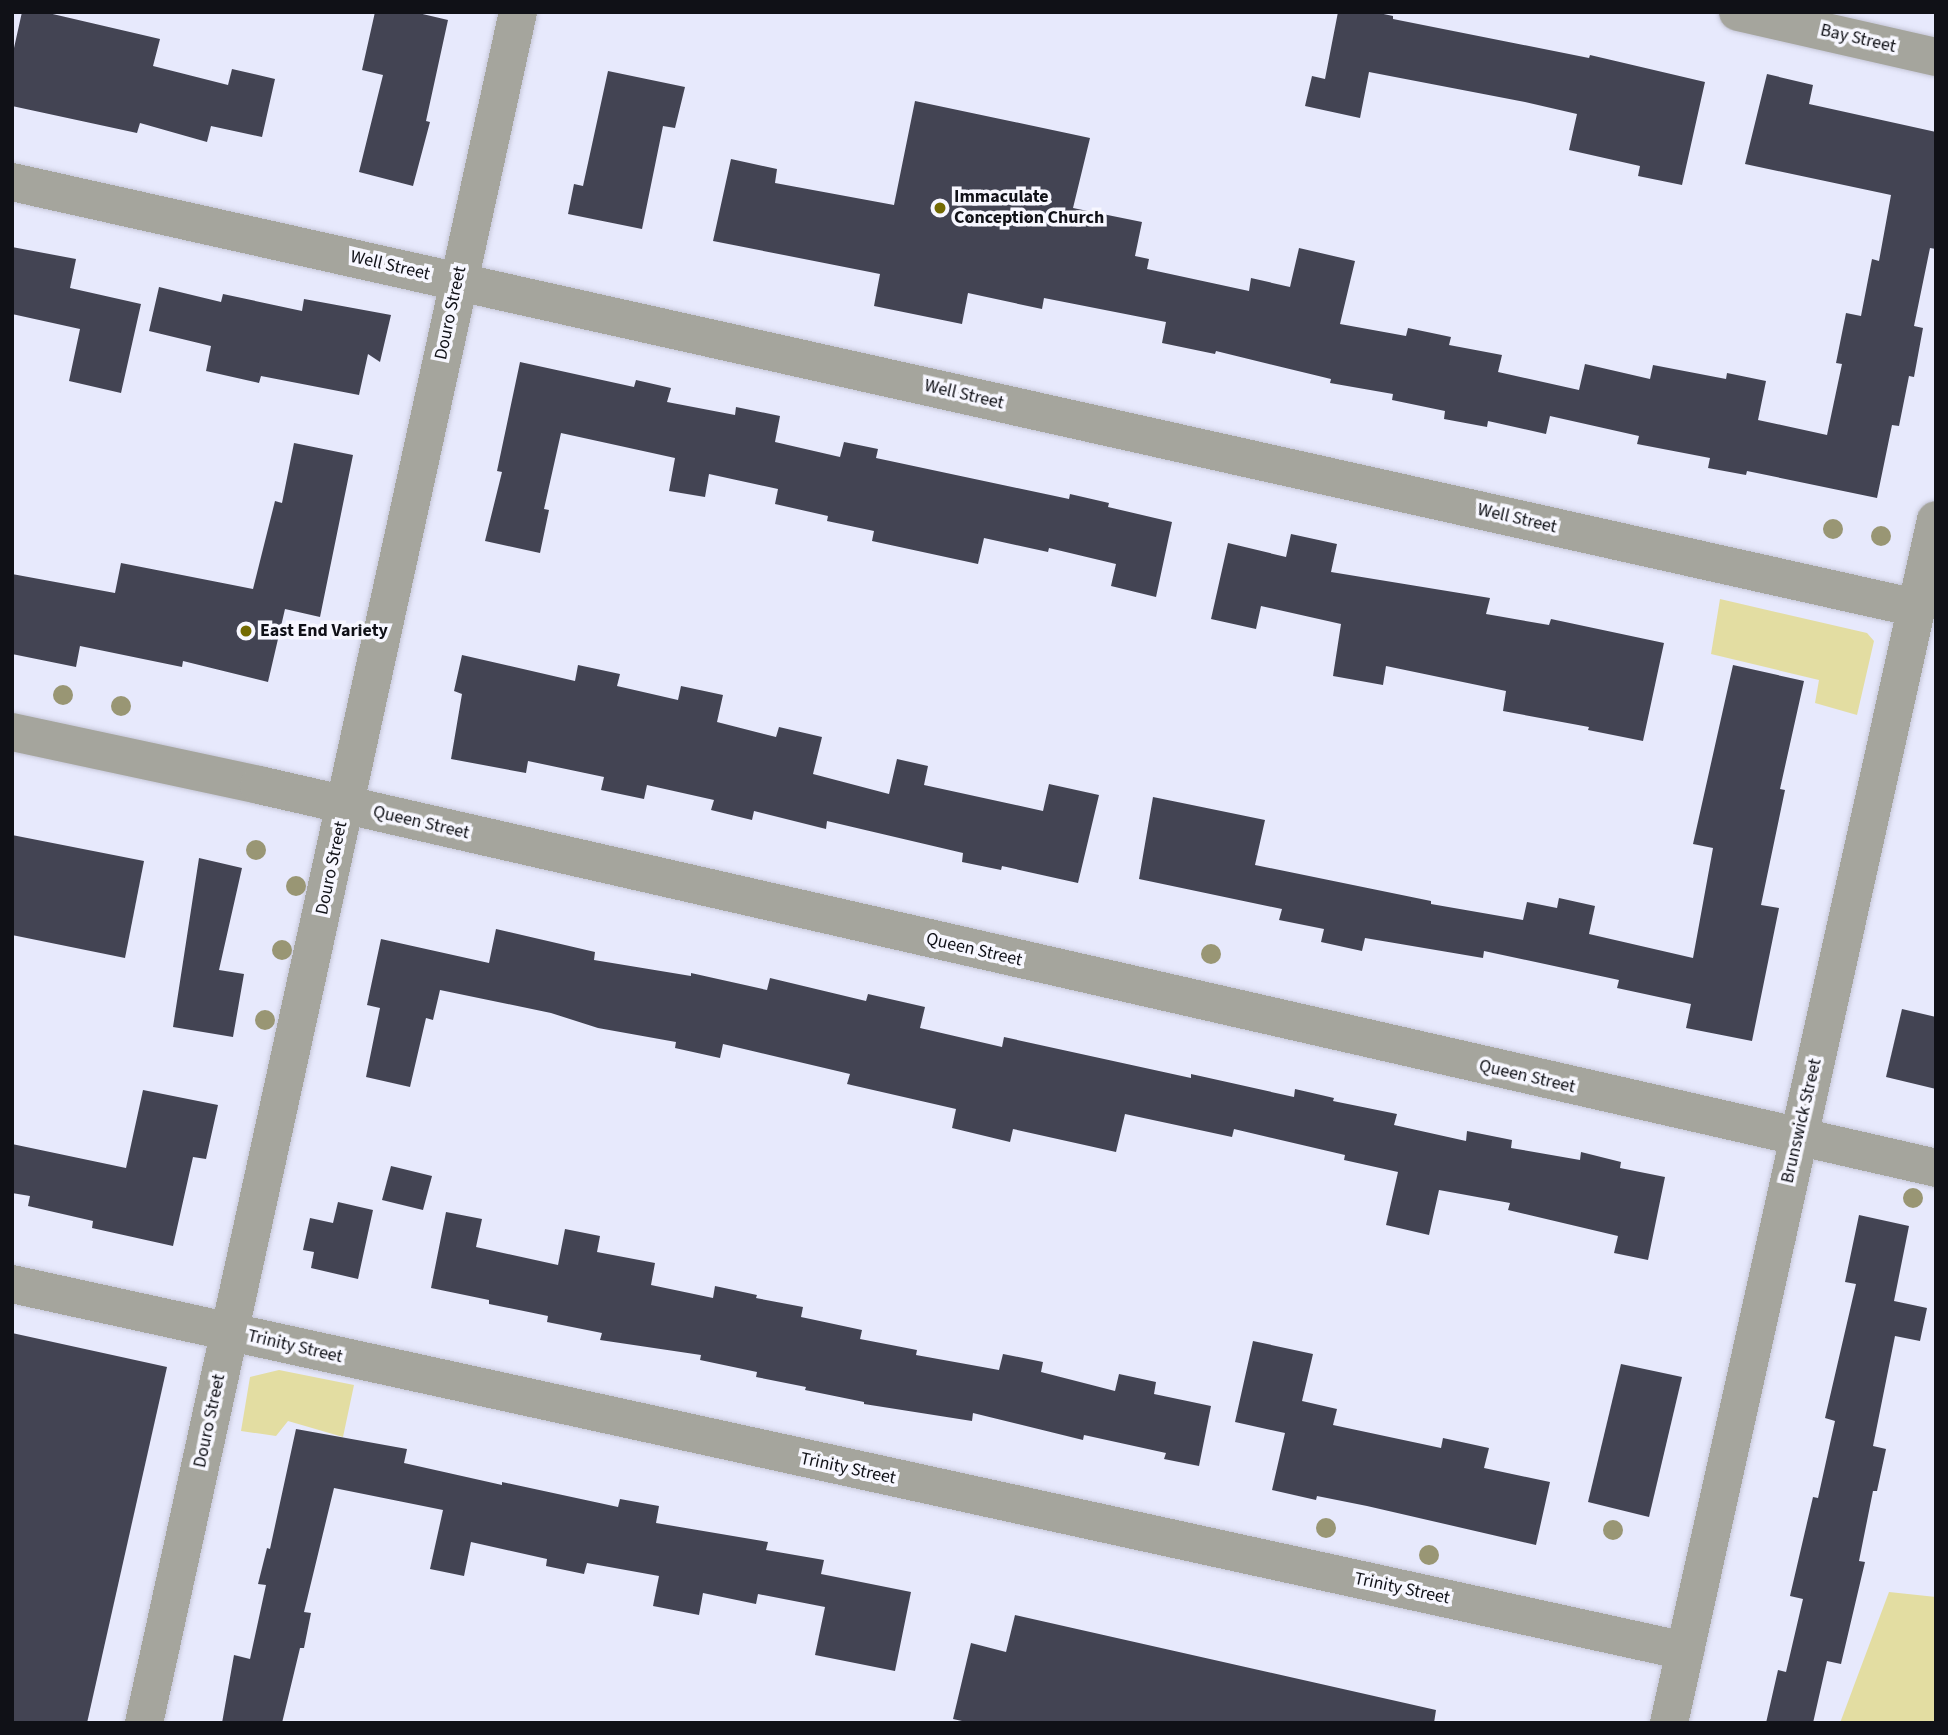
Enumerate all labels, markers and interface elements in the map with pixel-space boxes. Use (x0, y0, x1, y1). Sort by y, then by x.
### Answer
street label: Bay Street (1818, 20, 1898, 58)
place label: Immaculate Conception Church (954, 187, 1104, 230)
marker: Immaculate Conception Church (932, 200, 948, 216)
street label: Well Street (348, 246, 432, 286)
street label: Douro Street (431, 264, 471, 362)
street label: Well Street (922, 375, 1006, 415)
street label: Well Street (1475, 499, 1559, 539)
place label: East End Variety (260, 620, 388, 642)
marker: East End Variety (238, 623, 254, 639)
street label: Queen Street (371, 801, 471, 845)
street label: Douro Street (312, 819, 352, 917)
street label: Queen Street (924, 928, 1024, 972)
street label: Queen Street (1477, 1055, 1577, 1099)
street label: Brunswick Street (1777, 1057, 1827, 1185)
street label: Trinity Street (245, 1326, 345, 1368)
street label: Douro Street (190, 1372, 230, 1470)
street label: Trinity Street (798, 1448, 898, 1490)
street label: Trinity Street (1352, 1568, 1452, 1610)

